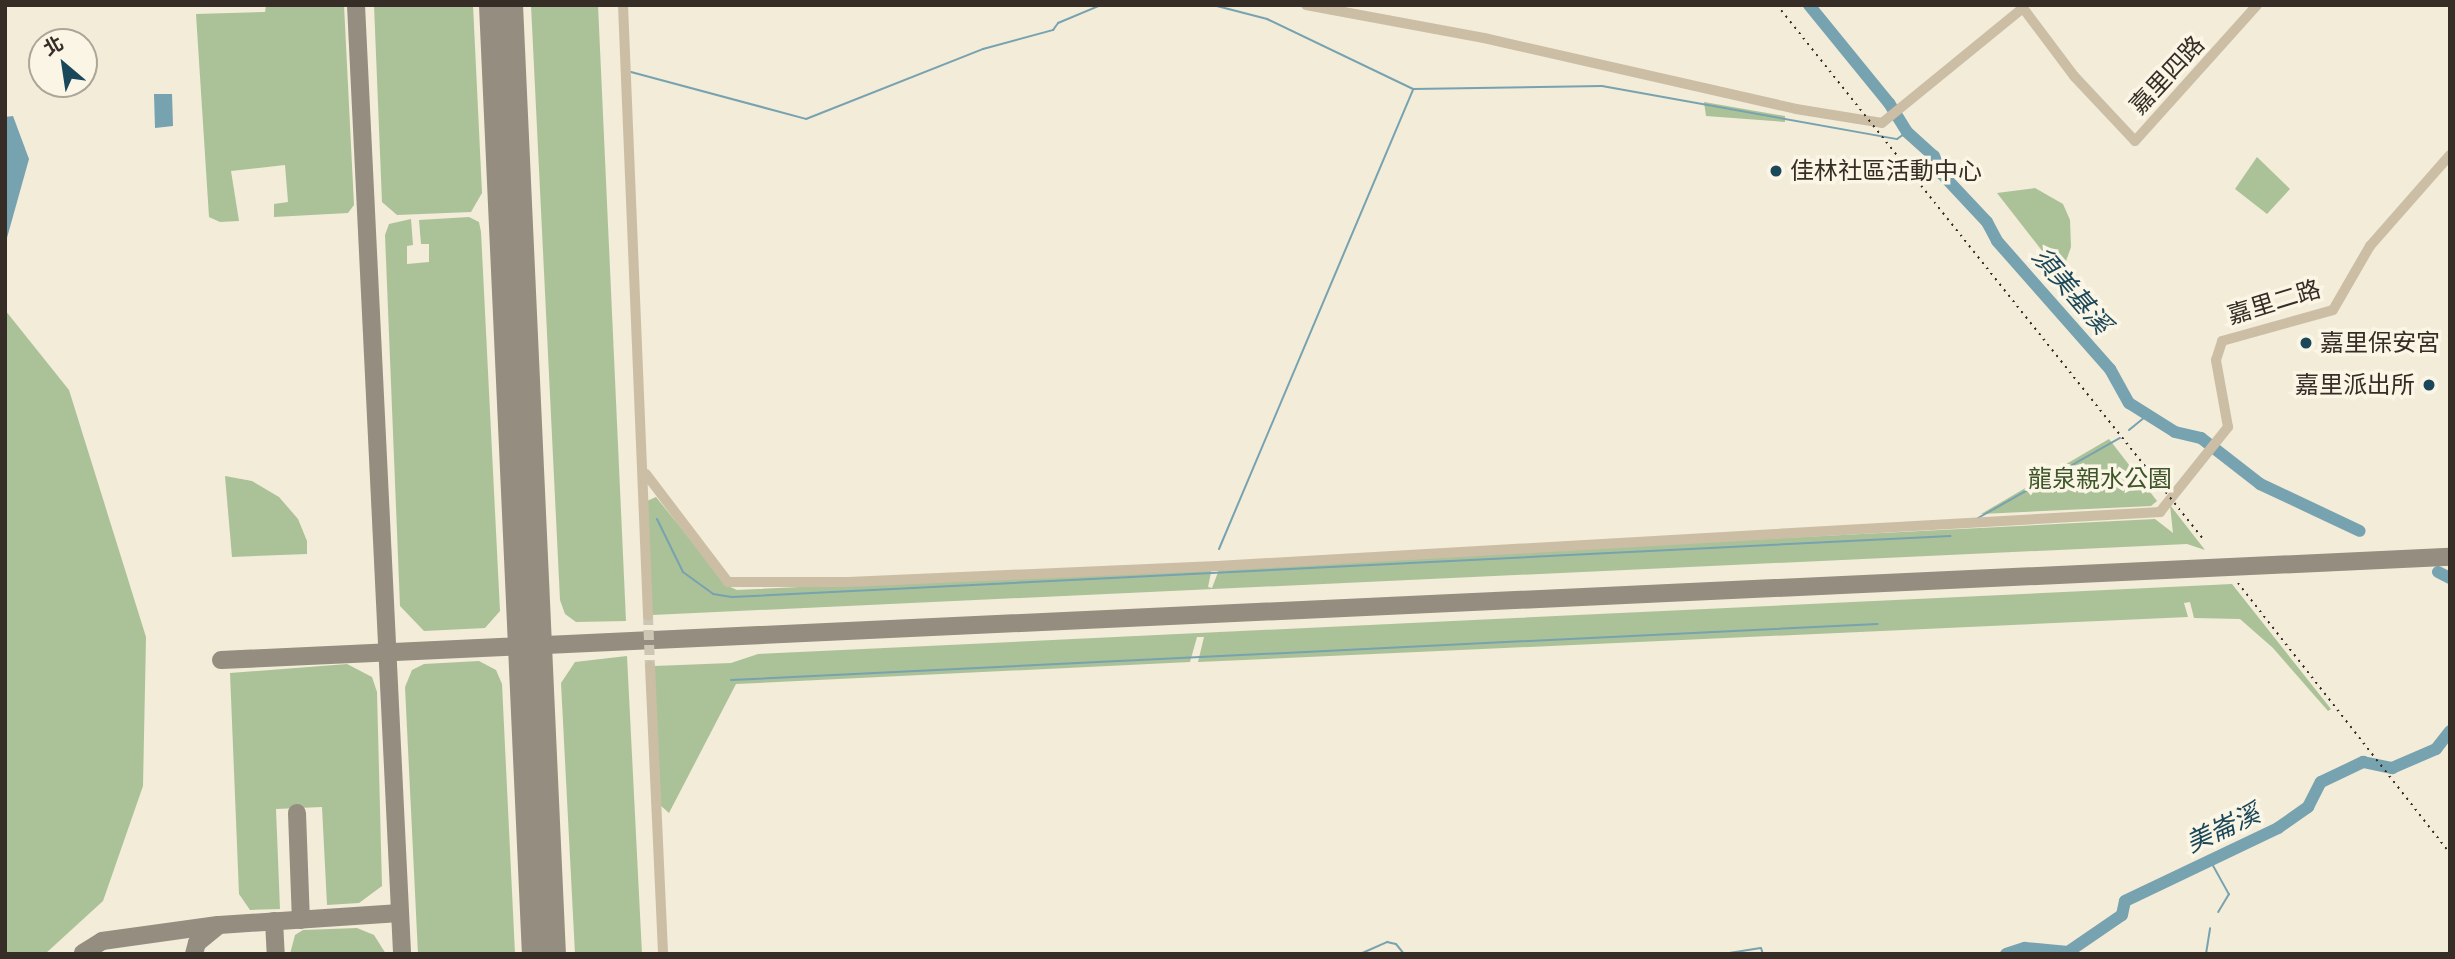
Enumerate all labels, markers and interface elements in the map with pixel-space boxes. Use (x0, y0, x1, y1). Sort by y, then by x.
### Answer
north arrow (28, 28, 98, 98)
text: 北 (39, 30, 68, 62)
street label: 嘉里四路 (2124, 30, 2210, 120)
place label: 佳林社區活動中心 (1790, 157, 1982, 185)
marker: 佳林社區活動中心 (1768, 163, 1784, 179)
water label: 須美基溪 (2025, 242, 2117, 340)
street label: 嘉里二路 (2224, 274, 2324, 330)
place label: 嘉里保安宮 (2320, 329, 2440, 357)
marker: 嘉里保安宮 (2298, 335, 2314, 351)
place label: 嘉里派出所 (2295, 371, 2415, 399)
marker: 嘉里派出所 (2421, 377, 2437, 393)
park label: 龍泉親水公園 (2028, 465, 2172, 493)
water label: 美崙溪 (2181, 798, 2265, 860)

